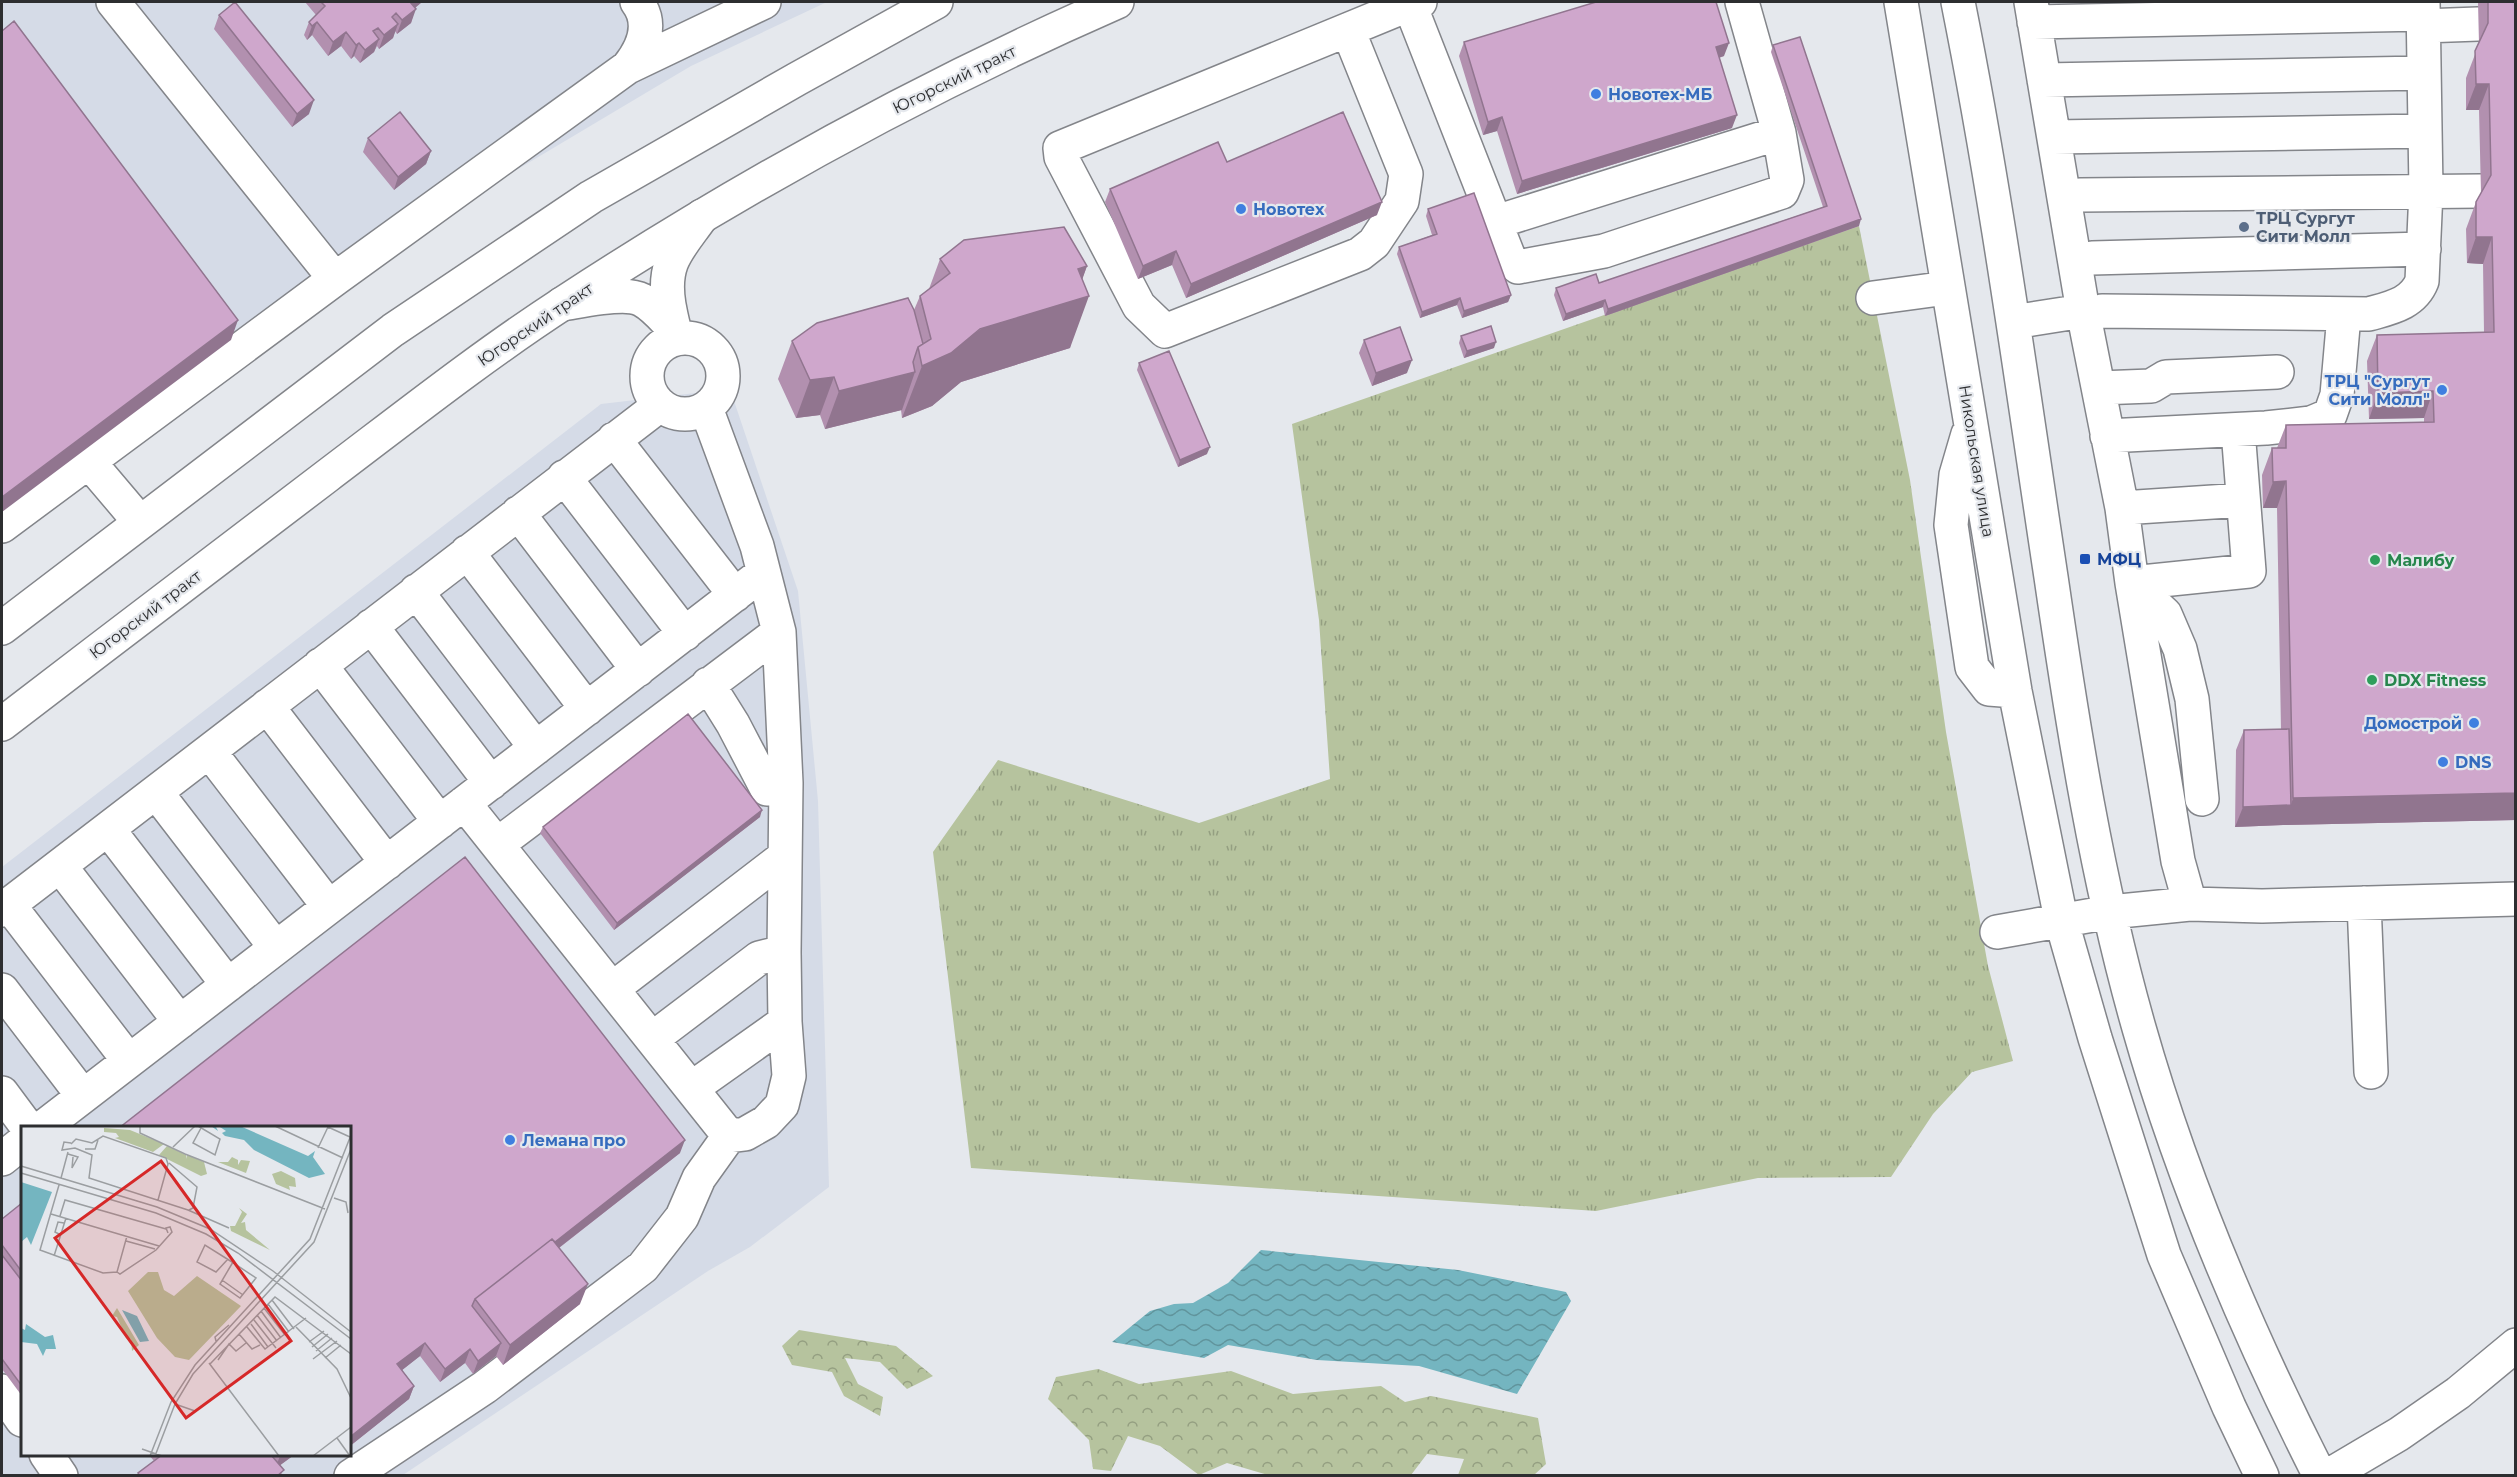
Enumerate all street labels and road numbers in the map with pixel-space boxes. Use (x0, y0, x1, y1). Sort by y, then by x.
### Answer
street label: Югорский тракт (889, 41, 1019, 118)
street label: Югорский тракт (474, 279, 597, 370)
street label: Никольская улица (1955, 384, 1998, 538)
street label: Югорский тракт (86, 566, 205, 663)

